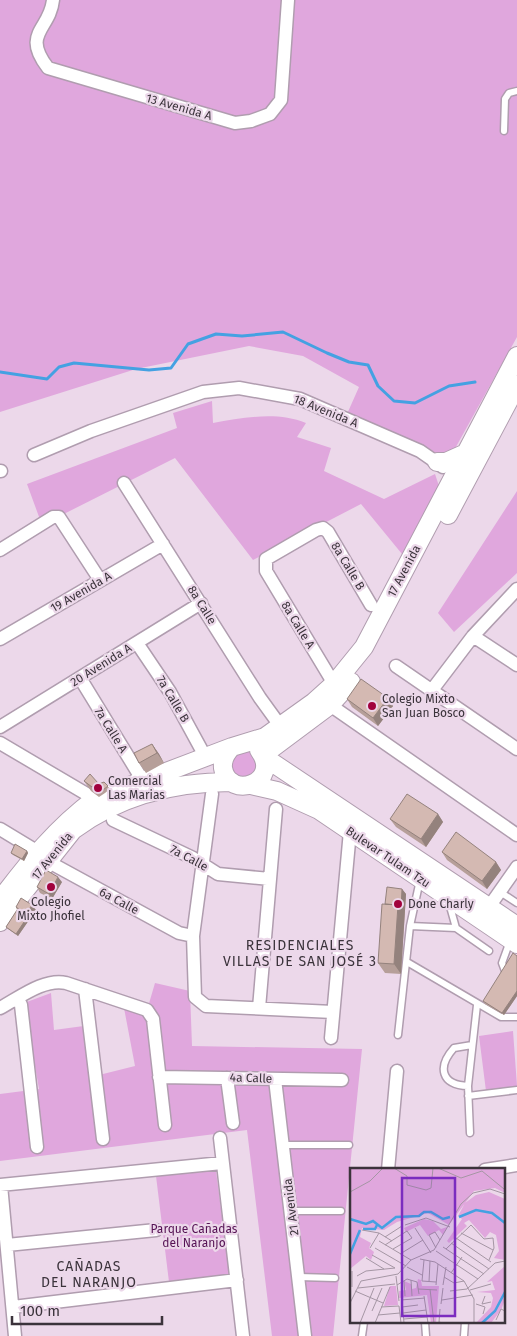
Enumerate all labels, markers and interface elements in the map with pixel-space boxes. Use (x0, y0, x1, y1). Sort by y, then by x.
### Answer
street label: 13 Avenida A (144, 91, 214, 123)
street label: 18 Avenida A (292, 392, 360, 430)
street label: 8a Calle B (328, 540, 368, 592)
street label: 17 Avenida (384, 543, 424, 599)
street label: 19 Avenida A (48, 569, 114, 615)
street label: 8a Calle (185, 583, 219, 627)
street label: 8a Calle A (278, 599, 318, 651)
street label: 20 Avenida A (68, 641, 134, 689)
street label: 7a Calle B (154, 673, 192, 725)
place label: Colegio Mixto San Juan Bosco (382, 692, 465, 720)
marker: Colegio Mixto San Juan Bosco (366, 700, 378, 712)
street label: 7a Calle A (91, 705, 131, 756)
place label: Comercial Las Marias (108, 774, 165, 802)
marker: Comercial Las Marias (92, 782, 104, 794)
street label: Bulevar Tulam Tzu (343, 824, 433, 890)
street label: 17 Avenida (29, 829, 75, 883)
street label: 7a Calle (168, 842, 210, 874)
marker: Colegio Mixto Jhofiel (45, 881, 57, 893)
street label: 6a Calle (97, 885, 141, 917)
place label: Colegio Mixto Jhofiel (17, 895, 85, 923)
place label: Done Charly (408, 897, 474, 911)
marker: Done Charly (392, 898, 404, 910)
district label: RESIDENCIALES VILLAS DE SAN JOSÉ 3 (223, 937, 377, 970)
street label: 4a Calle (229, 1070, 273, 1086)
inset map (350, 1168, 504, 1324)
street label: 21 Avenida (281, 1178, 301, 1236)
park label: Parque Cañadas del Naranjo (151, 1222, 238, 1250)
district label: CAÑADAS DEL NARANJO (41, 1258, 137, 1291)
scale bar (12, 1294, 162, 1326)
text: 100 m (20, 1302, 60, 1320)

